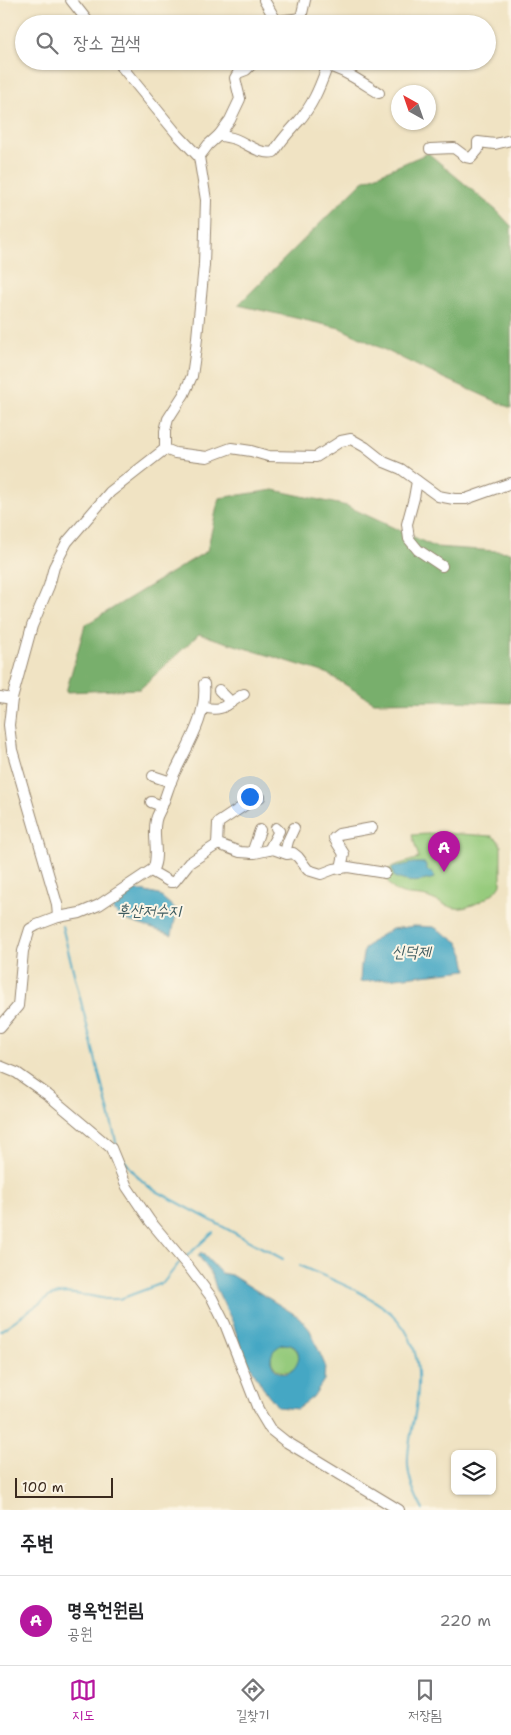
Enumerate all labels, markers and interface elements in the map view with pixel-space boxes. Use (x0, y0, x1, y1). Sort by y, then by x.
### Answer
search box (15, 15, 496, 70)
icon: search (33, 29, 61, 57)
text: 장소 검색 (73, 30, 141, 55)
north arrow (391, 85, 436, 130)
your location (237, 784, 263, 810)
pin: A (428, 831, 460, 872)
water label: 후산저수지 (117, 900, 183, 921)
water label: 신덕제 (392, 941, 432, 962)
map controls (451, 1450, 496, 1495)
button: layers (451, 1450, 496, 1495)
scale bar (15, 1475, 112, 1498)
text: 100 m (22, 1478, 64, 1496)
text: 주변 (20, 1529, 54, 1557)
text: 명옥헌원림 (67, 1597, 143, 1622)
text: A (30, 1610, 42, 1631)
text: 220 m (439, 1610, 491, 1631)
text: 공원 (67, 1623, 93, 1644)
tab: 지도 (69, 1676, 97, 1725)
tab: 길찾기 (236, 1676, 270, 1725)
tab: 저장됨 (408, 1676, 442, 1725)

